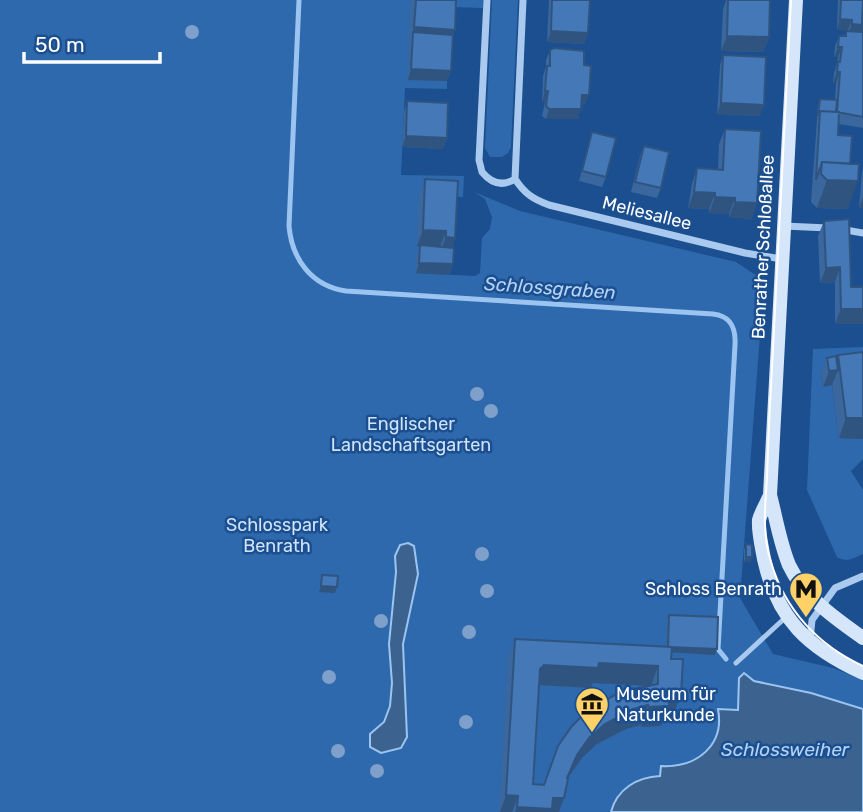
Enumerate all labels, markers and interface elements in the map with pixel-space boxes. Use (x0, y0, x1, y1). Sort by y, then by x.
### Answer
scale bar (24, 21, 161, 65)
text: 50 m (35, 32, 85, 57)
street label: Benrather Schloßallee (747, 154, 779, 340)
street label: Meliesallee (600, 191, 694, 235)
water label: Schlossgraben (483, 272, 617, 304)
park label: Englischer Landschaftsgarten (331, 413, 491, 456)
park label: Schlosspark Benrath (226, 514, 329, 557)
metro station icon: Schloss Benrath (787, 570, 825, 619)
place label: Schloss Benrath (645, 578, 782, 600)
place label: Museum für Naturkunde (616, 683, 716, 726)
museum icon: Museum für Naturkunde (573, 685, 611, 734)
water label: Schlossweiher (721, 738, 850, 761)

